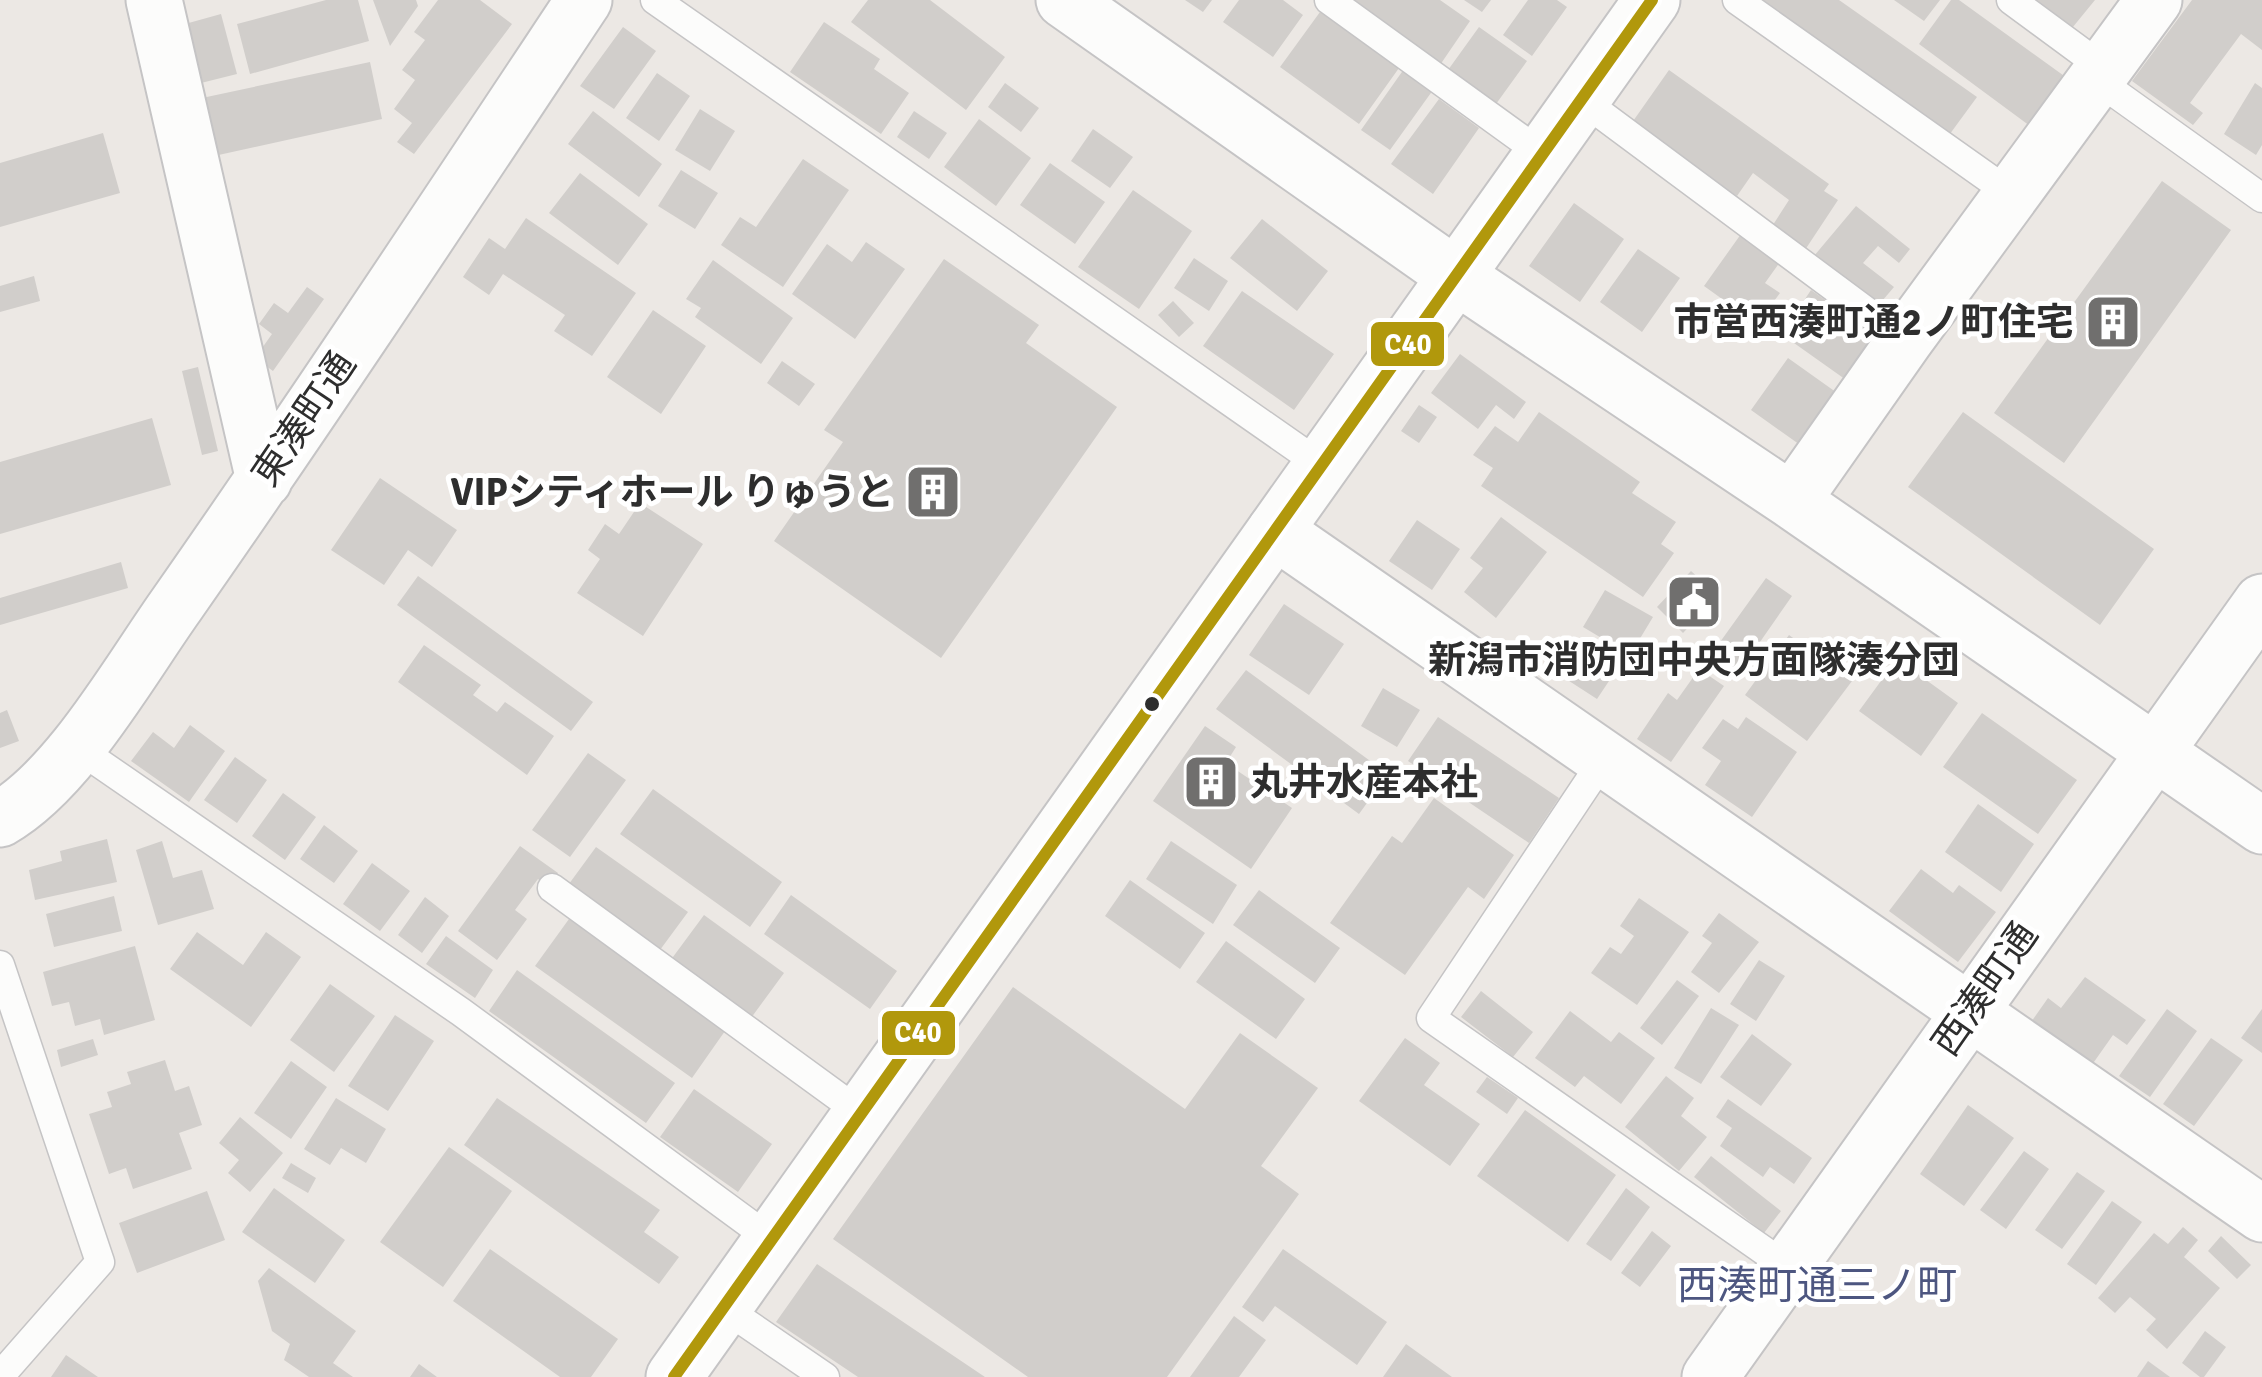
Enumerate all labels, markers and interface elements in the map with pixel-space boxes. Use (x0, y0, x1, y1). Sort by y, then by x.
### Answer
building icon: 市営西湊町通2ノ町住宅 (2083, 292, 2143, 352)
place label: 市営西湊町通2ノ町住宅 (1673, 299, 2074, 346)
line badge: C40 (1369, 320, 1446, 368)
text: C40 (1384, 328, 1432, 362)
street label: 東湊町通 (242, 343, 366, 495)
building icon: VIPシティホール りゅうと (903, 462, 963, 522)
place label: VIPシティホール りゅうと (451, 469, 894, 516)
public building icon: 新潟市消防団中央方面隊湊分団 (1664, 572, 1724, 632)
place label: 新潟市消防団中央方面隊湊分団 (1428, 637, 1960, 684)
unlabelled marker (1142, 694, 1162, 714)
building icon: 丸井水産本社 (1181, 752, 1241, 812)
place label: 丸井水産本社 (1250, 759, 1478, 806)
street label: 西湊町通 (1922, 913, 2048, 1065)
line badge: C40 (880, 1009, 957, 1057)
text: C40 (894, 1016, 942, 1050)
district label: 西湊町通三ノ町 (1677, 1261, 1957, 1311)

